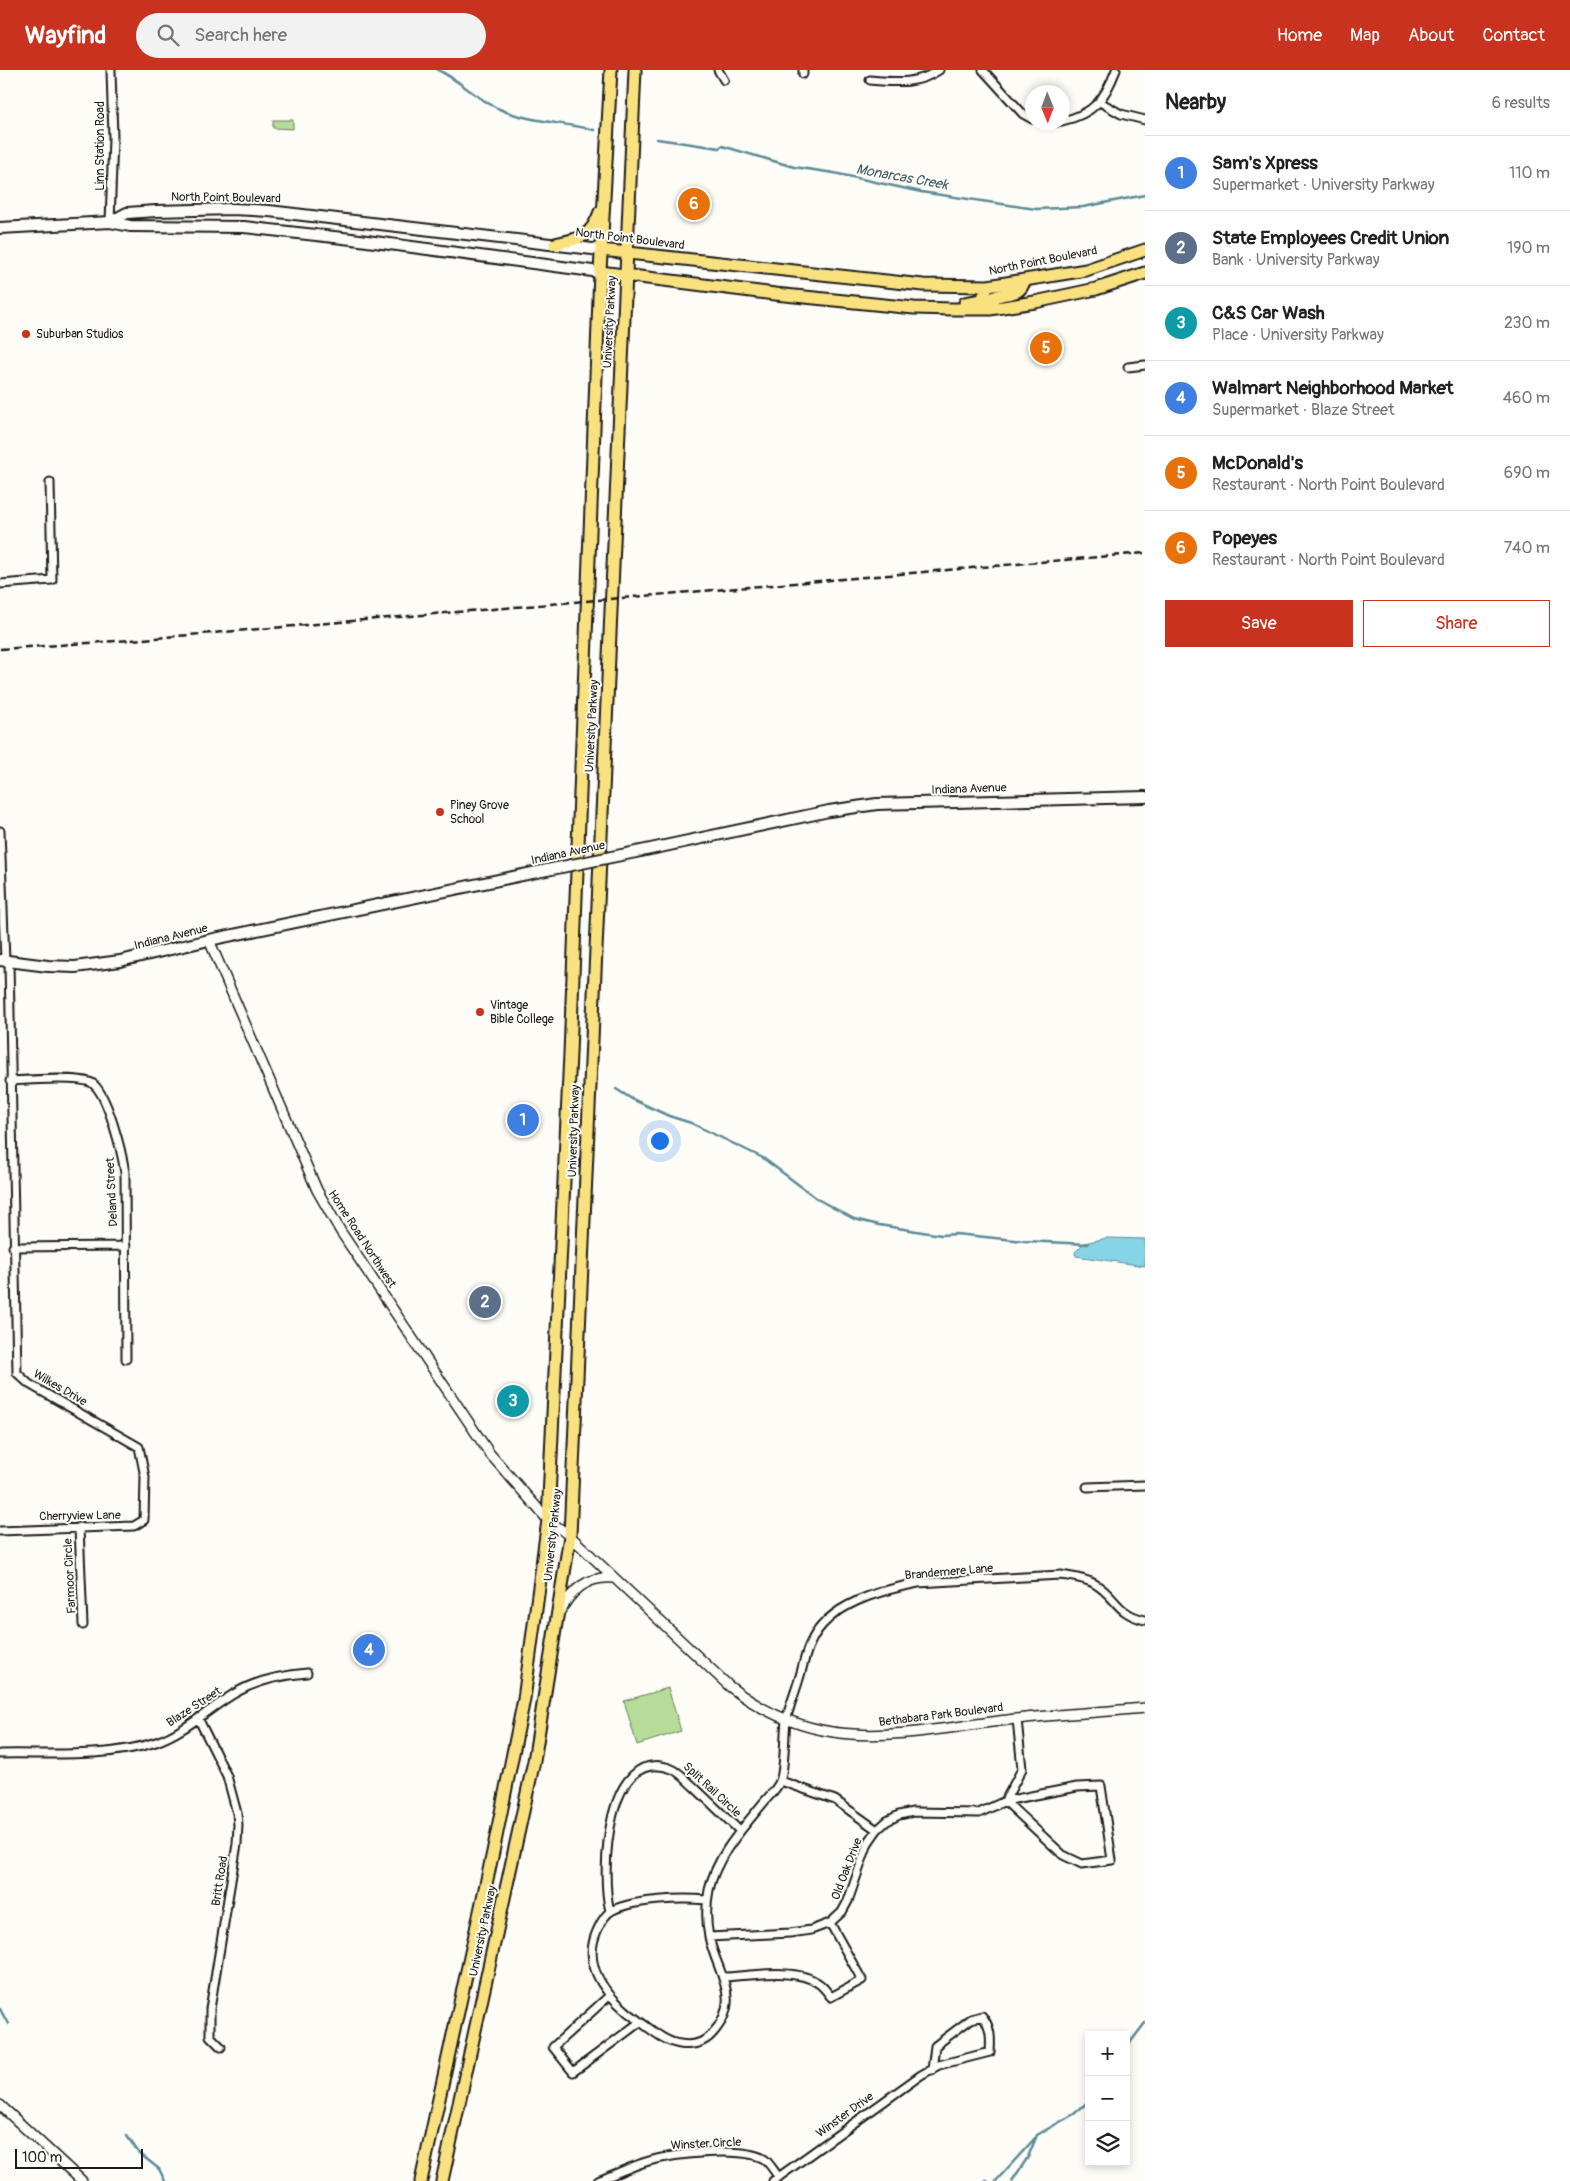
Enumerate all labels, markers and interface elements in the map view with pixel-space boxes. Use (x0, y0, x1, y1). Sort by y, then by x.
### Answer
search box (136, 13, 486, 58)
text: Wayfind (25, 21, 106, 50)
icon: search (154, 21, 182, 49)
text: Search here (194, 23, 287, 47)
text: Home (1277, 24, 1322, 47)
text: Map (1350, 24, 1380, 47)
text: About (1408, 24, 1454, 47)
text: Contact (1482, 24, 1545, 47)
north arrow (1025, 85, 1070, 130)
text: Nearby (1165, 89, 1226, 116)
text: 6 results (1492, 93, 1550, 113)
street label: Linn Station Road (93, 101, 108, 191)
text: Sam's Xpress (1212, 151, 1318, 175)
water label: Monarcas Creek (855, 161, 950, 194)
text: 1 (1178, 163, 1184, 183)
text: 110 m (1509, 163, 1550, 183)
text: Supermarket · University Parkway (1212, 175, 1435, 195)
pin: 6 (678, 185, 710, 223)
street label: North Point Boulevard (171, 190, 281, 206)
street label: North Point Boulevard (574, 225, 686, 253)
text: State Employees Credit Union (1212, 226, 1449, 250)
text: 2 (1177, 238, 1185, 258)
text: 190 m (1507, 238, 1550, 258)
street label: North Point Boulevard (988, 243, 1099, 279)
text: Bank · University Parkway (1212, 250, 1379, 270)
street label: University Parkway (600, 275, 620, 369)
text: C&S Car Wash (1212, 301, 1325, 325)
text: 3 (1177, 313, 1185, 333)
text: 230 m (1504, 313, 1550, 333)
text: Place · University Parkway (1212, 325, 1384, 345)
place label: Suburban Studios (36, 327, 124, 342)
marker: Suburban Studios (20, 328, 32, 340)
pin: 5 (1030, 329, 1062, 367)
text: Walmart Neighborhood Market (1212, 376, 1453, 400)
text: 4 (1176, 388, 1186, 408)
text: 460 m (1503, 388, 1550, 408)
text: Supermarket · Blaze Street (1212, 400, 1394, 420)
text: McDonald's (1212, 451, 1303, 475)
text: 5 (1177, 463, 1185, 483)
text: 690 m (1504, 463, 1550, 483)
text: Restaurant · North Point Boulevard (1212, 475, 1445, 495)
text: Popeyes (1212, 526, 1277, 550)
text: 6 (1176, 538, 1186, 558)
text: 740 m (1504, 538, 1550, 558)
text: Restaurant · North Point Boulevard (1212, 550, 1445, 570)
button: Save (1165, 600, 1353, 647)
button: Share (1363, 600, 1550, 647)
street label: University Parkway (582, 679, 602, 773)
street label: Indiana Avenue (931, 780, 1007, 798)
place label: Piney Grove School (450, 798, 509, 827)
marker: Piney Grove School (434, 806, 446, 818)
street label: Indiana Avenue (530, 838, 606, 868)
street label: Indiana Avenue (133, 921, 209, 953)
place label: Vintage Bible College (490, 998, 554, 1027)
marker: Vintage Bible College (474, 1006, 486, 1018)
street label: University Parkway (565, 1084, 583, 1178)
pin: 1 (507, 1101, 539, 1139)
your location (647, 1128, 673, 1154)
street label: Deland Street (103, 1157, 121, 1227)
street label: Home Road Northwest (325, 1187, 399, 1291)
pin: 2 (469, 1283, 501, 1321)
street label: Wilkes Drive (30, 1367, 90, 1409)
pin: 3 (497, 1382, 529, 1420)
street label: University Parkway (541, 1488, 565, 1582)
street label: Cherryview Lane (39, 1508, 121, 1524)
street label: Farmoor Circle (61, 1538, 79, 1614)
street label: Brandemere Lane (904, 1561, 994, 1583)
pin: 4 (353, 1631, 385, 1669)
street label: Blaze Street (164, 1684, 224, 1730)
street label: Bethabara Park Boulevard (878, 1700, 1004, 1730)
street label: Split Rail Circle (680, 1759, 744, 1821)
street label: Old Oak Drive (828, 1836, 866, 1902)
street label: Britt Road (209, 1855, 231, 1907)
street label: University Parkway (466, 1884, 500, 1978)
map controls (1085, 2031, 1130, 2166)
button: + (1085, 2031, 1130, 2076)
button: − (1085, 2076, 1130, 2121)
street label: Winster Drive (813, 2089, 877, 2141)
button: layers (1085, 2121, 1130, 2166)
street label: Winster Circle (670, 2135, 742, 2153)
scale bar (15, 2146, 142, 2169)
text: 100 m (22, 2149, 62, 2166)

